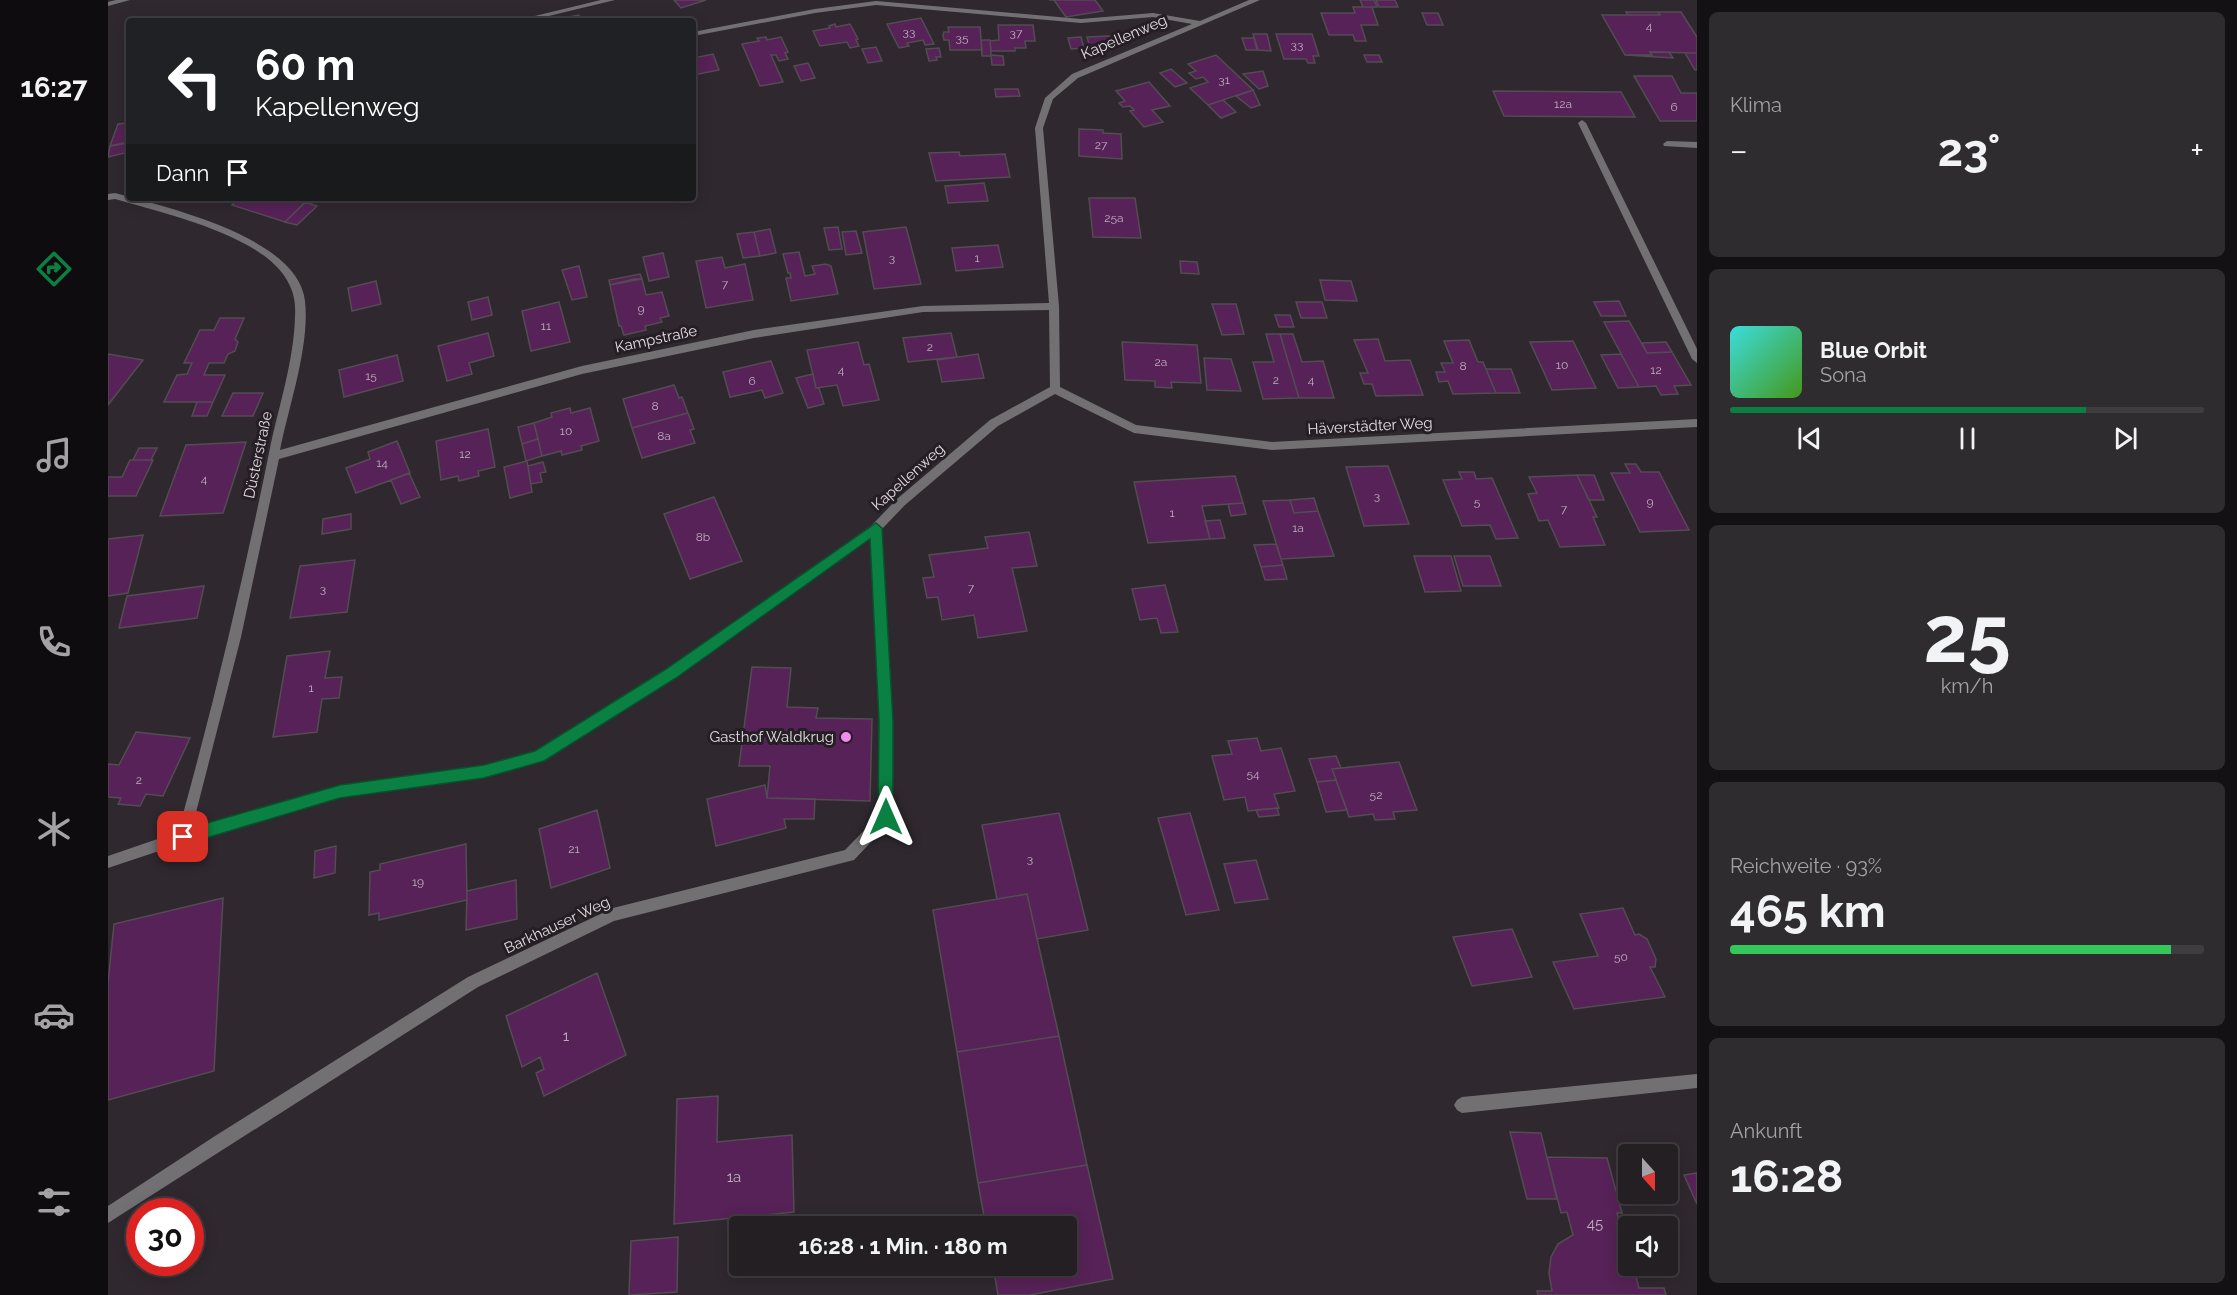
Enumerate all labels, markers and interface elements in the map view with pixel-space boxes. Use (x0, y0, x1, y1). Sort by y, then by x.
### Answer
street label: Kapellenweg (1078, 11, 1170, 63)
house number: 4 (1646, 19, 1653, 33)
house number: 33 (903, 25, 915, 39)
house number: 37 (1010, 26, 1023, 40)
house number: 35 (956, 31, 969, 45)
house number: 33 (1291, 38, 1303, 52)
text: 60 m (255, 41, 355, 90)
icon: left (156, 42, 234, 120)
text: 16:27 (21, 72, 87, 103)
house number: 31 (1218, 73, 1230, 87)
text: Kapellenweg (255, 91, 420, 122)
text: Klima (1730, 93, 1782, 117)
house number: 12a (1554, 97, 1572, 111)
house number: 6 (1670, 100, 1678, 114)
text: 23° (1938, 124, 2000, 177)
text: − (1730, 131, 1748, 170)
text: + (2190, 131, 2204, 170)
house number: 27 (1095, 138, 1108, 152)
icon: arrive (221, 156, 254, 189)
text: Dann (156, 160, 209, 186)
house number: 25a (1104, 211, 1124, 225)
icon: directions (33, 248, 75, 290)
house number: 3 (889, 251, 895, 265)
house number: 1 (974, 251, 980, 265)
house number: 7 (722, 277, 729, 291)
house number: 9 (637, 302, 645, 316)
house number: 11 (541, 319, 551, 333)
street label: Kampstraße (613, 321, 699, 356)
text: Blue Orbit (1820, 337, 1927, 363)
house number: 2 (927, 340, 933, 354)
house number: 2a (1155, 355, 1167, 369)
house number: 10 (1556, 358, 1568, 372)
house number: 8 (1459, 359, 1467, 373)
house number: 4 (838, 363, 845, 377)
house number: 12 (1650, 363, 1662, 377)
text: Sona (1820, 363, 1867, 387)
house number: 15 (365, 369, 377, 383)
house number: 2 (1273, 373, 1279, 387)
house number: 4 (1308, 373, 1315, 387)
house number: 6 (748, 374, 756, 388)
house number: 8 (651, 399, 659, 413)
street label: Düsterstraße (240, 410, 276, 500)
street label: Häverstädter Weg (1307, 414, 1433, 438)
icon: previous (1793, 422, 1826, 455)
icon: pause (1951, 422, 1984, 455)
icon: next (2109, 422, 2142, 455)
house number: 10 (560, 424, 572, 438)
house number: 8a (657, 429, 671, 443)
icon: music (33, 434, 75, 476)
street label: Kapellenweg (868, 440, 948, 514)
house number: 12 (459, 447, 471, 461)
house number: 14 (376, 456, 388, 470)
house number: 4 (201, 472, 208, 486)
house number: 3 (1374, 489, 1380, 503)
house number: 5 (1474, 495, 1481, 509)
house number: 9 (1646, 495, 1654, 509)
house number: 7 (1561, 502, 1568, 516)
house number: 1 (1169, 506, 1175, 520)
house number: 1a (1292, 521, 1304, 535)
house number: 8b (696, 530, 710, 544)
house number: 7 (968, 581, 975, 595)
house number: 3 (320, 582, 326, 596)
text: 25 (1923, 589, 2011, 680)
icon: phone (33, 621, 75, 663)
text: km/h (1941, 674, 1993, 698)
house number: 1 (308, 681, 314, 695)
place label: Gasthof Waldkrug (709, 728, 834, 746)
marker: Gasthof Waldkrug (839, 730, 853, 744)
house number: 54 (1246, 767, 1260, 781)
house number: 2 (136, 773, 142, 787)
position arrow (854, 785, 918, 849)
house number: 52 (1370, 788, 1382, 802)
icon: climate (33, 808, 75, 850)
pin (157, 811, 208, 862)
icon: arrive (166, 820, 199, 853)
house number: 21 (568, 842, 580, 856)
house number: 3 (1027, 852, 1033, 866)
text: Reichweite · 93% (1730, 854, 1882, 878)
house number: 19 (412, 875, 424, 889)
text: 465 km (1730, 885, 1886, 938)
street label: Barkhauser Weg (501, 893, 613, 957)
house number: 50 (1614, 950, 1628, 964)
icon: car (33, 994, 75, 1036)
house number: 1 (563, 1027, 570, 1045)
text: Ankunft (1730, 1119, 1803, 1143)
north arrow (1618, 1144, 1678, 1204)
map controls (1618, 1144, 1678, 1276)
text: 16:28 (1730, 1150, 1843, 1203)
house number: 1a (727, 1168, 741, 1186)
icon: filters (33, 1181, 75, 1223)
speed limit sign: 30 (126, 1198, 204, 1276)
house number: 45 (1587, 1215, 1603, 1233)
button: sound (1618, 1216, 1678, 1276)
text: 16:28 · 1 Min. · 180 m (799, 1233, 1007, 1259)

